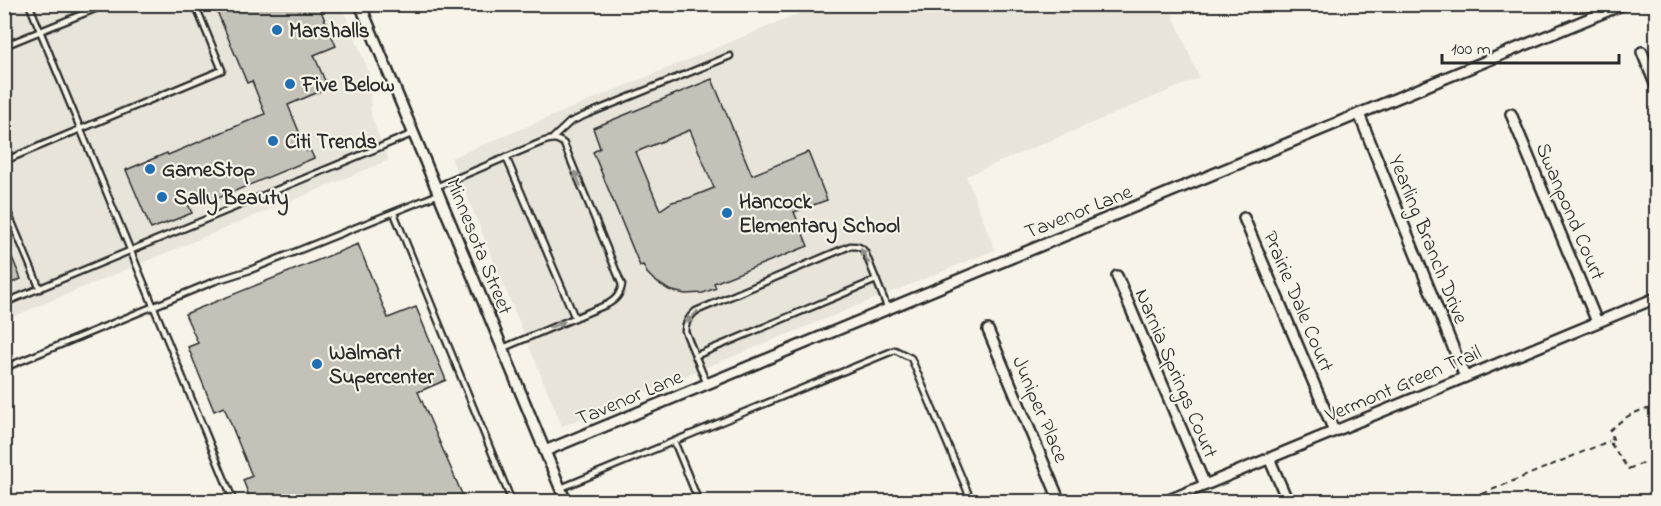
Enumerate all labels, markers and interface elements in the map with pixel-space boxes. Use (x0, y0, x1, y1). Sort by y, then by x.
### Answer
place label: Marshalls (289, 17, 370, 47)
marker: Marshalls (270, 23, 284, 37)
scale bar (1442, 27, 1619, 65)
text: 100 m (1451, 37, 1491, 63)
place label: Five Below (301, 71, 395, 101)
marker: Five Below (283, 77, 297, 91)
place label: Citi Trends (285, 128, 378, 158)
marker: Citi Trends (266, 134, 280, 148)
street label: Swanpond Court (1527, 138, 1612, 285)
street label: Yearling Branch Drive (1378, 151, 1475, 330)
place label: GameStop (162, 156, 255, 186)
marker: GameStop (143, 162, 157, 176)
one-way arrow (573, 170, 582, 188)
street label: Minnesota Street (437, 174, 519, 320)
street label: Tavenor Lane (1021, 177, 1137, 248)
place label: Sally Beauty (174, 184, 289, 216)
place label: Hancock Elementary School (739, 188, 901, 244)
marker: Sally Beauty (155, 190, 169, 204)
marker: Hancock Elementary School (720, 206, 734, 220)
street label: Prairie Dale Court (1254, 227, 1340, 377)
one-way arrow (860, 247, 871, 264)
street label: Narnia Springs Court (1124, 284, 1224, 464)
one-way arrow (685, 310, 699, 325)
one-way arrow (548, 320, 566, 329)
street label: Vermont Green Trail (1320, 338, 1486, 432)
place label: Walmart Supercenter (329, 339, 434, 393)
street label: Juniper Place (1003, 352, 1075, 468)
marker: Walmart Supercenter (310, 357, 324, 371)
street label: Tavenor Lane (572, 363, 688, 435)

